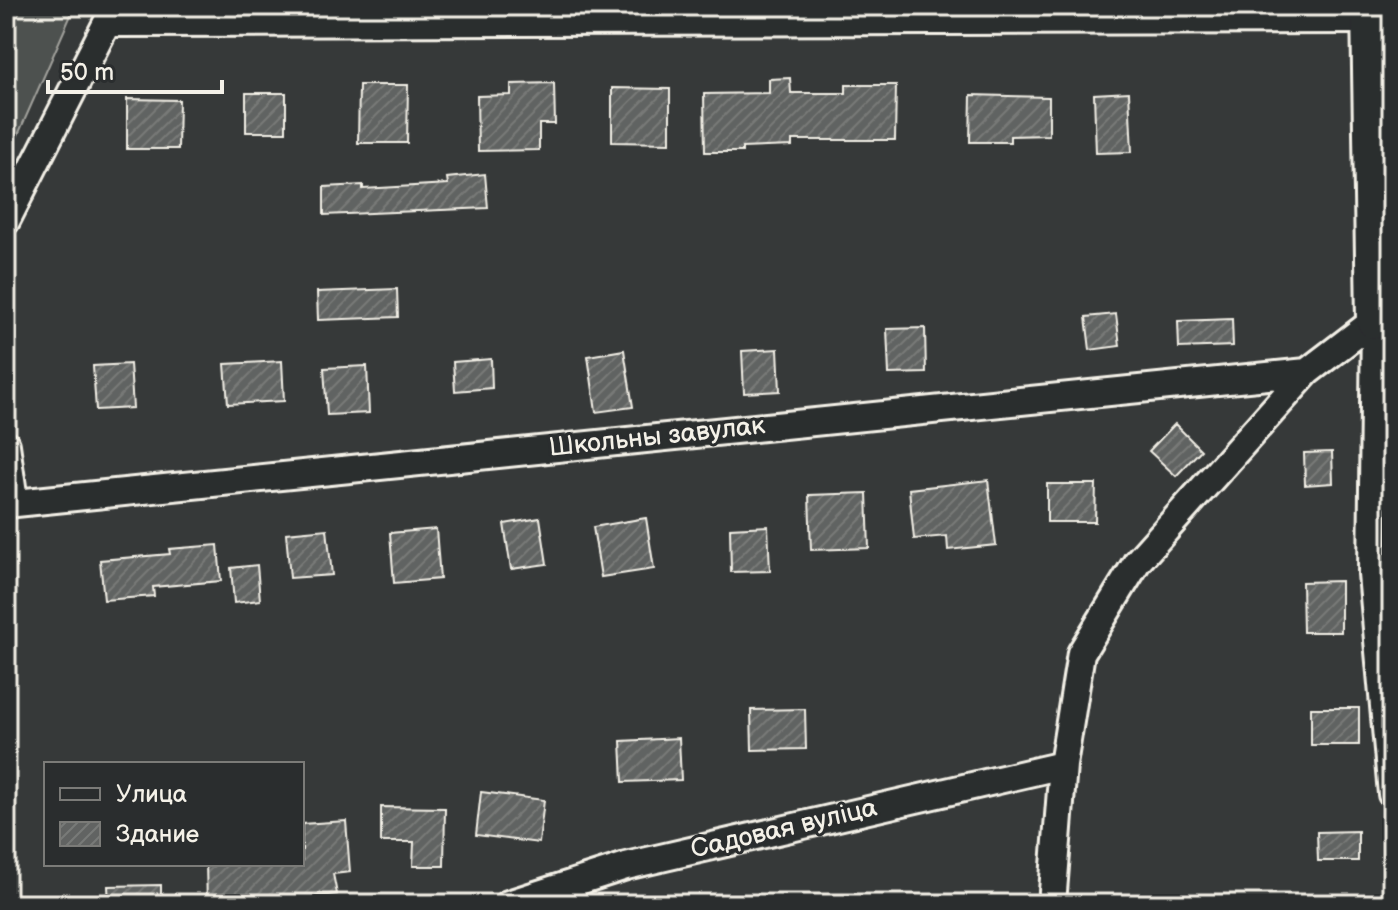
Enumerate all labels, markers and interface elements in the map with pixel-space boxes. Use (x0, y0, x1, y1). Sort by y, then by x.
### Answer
scale bar (48, 44, 222, 94)
text: 50 m (60, 58, 114, 87)
street label: Школьны завулак (547, 410, 767, 464)
legend (44, 762, 304, 866)
text: Улица (116, 780, 187, 809)
street label: Садовая вуліца (688, 793, 880, 865)
text: Здание (116, 820, 199, 849)

